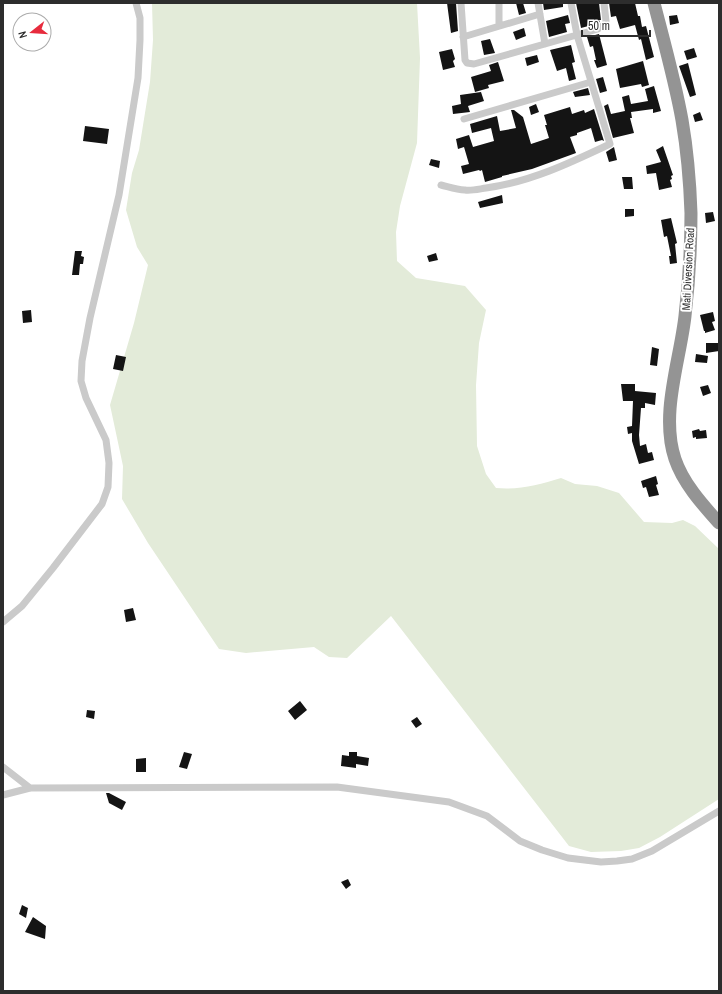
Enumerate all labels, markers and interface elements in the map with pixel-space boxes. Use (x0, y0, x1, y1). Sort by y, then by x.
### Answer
north arrow (12, 12, 52, 52)
scale bar (582, 12, 650, 38)
text: 50 m (588, 18, 610, 34)
text: N (15, 30, 30, 40)
street label: Mati Diversion Road (679, 227, 697, 311)

